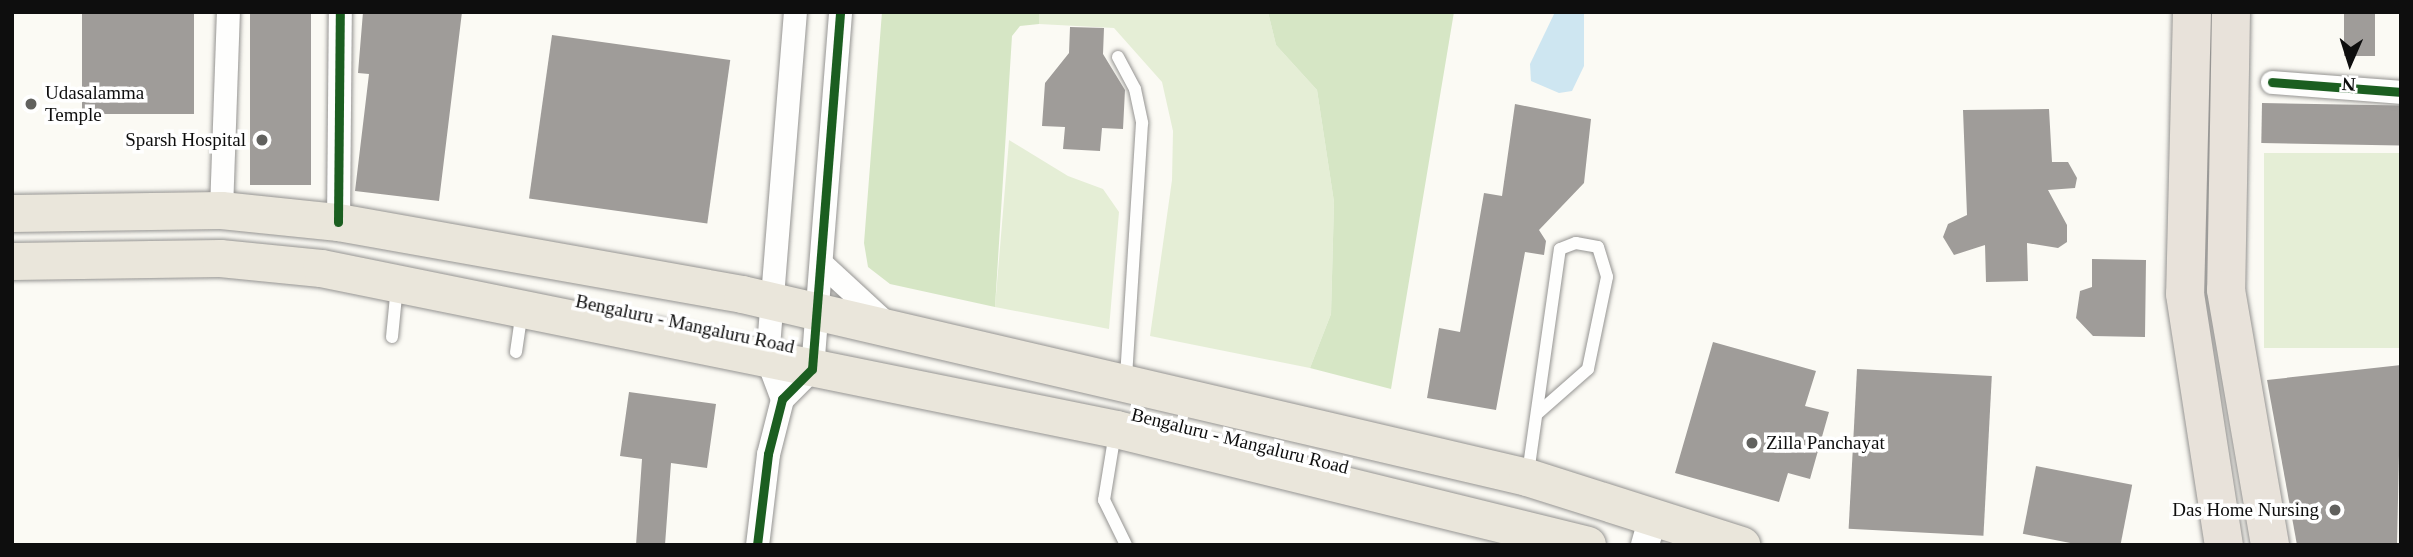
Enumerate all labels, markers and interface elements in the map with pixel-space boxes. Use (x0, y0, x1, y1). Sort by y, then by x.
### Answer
north arrow (2315, 28, 2385, 98)
text: N (2341, 74, 2356, 95)
place label: Udasalamma Temple (45, 82, 144, 126)
marker: Udasalamma Temple (23, 96, 39, 112)
place label: Sparsh Hospital (125, 129, 246, 151)
marker: Sparsh Hospital (252, 130, 272, 150)
street label: Bengaluru - Mangaluru Road (573, 290, 797, 358)
street label: Bengaluru - Mangaluru Road (1129, 403, 1351, 479)
place label: Zilla Panchayat (1766, 432, 1885, 454)
marker: Zilla Panchayat (1744, 435, 1760, 451)
place label: Das Home Nursing (2172, 499, 2319, 521)
marker: Das Home Nursing (2325, 500, 2345, 520)

